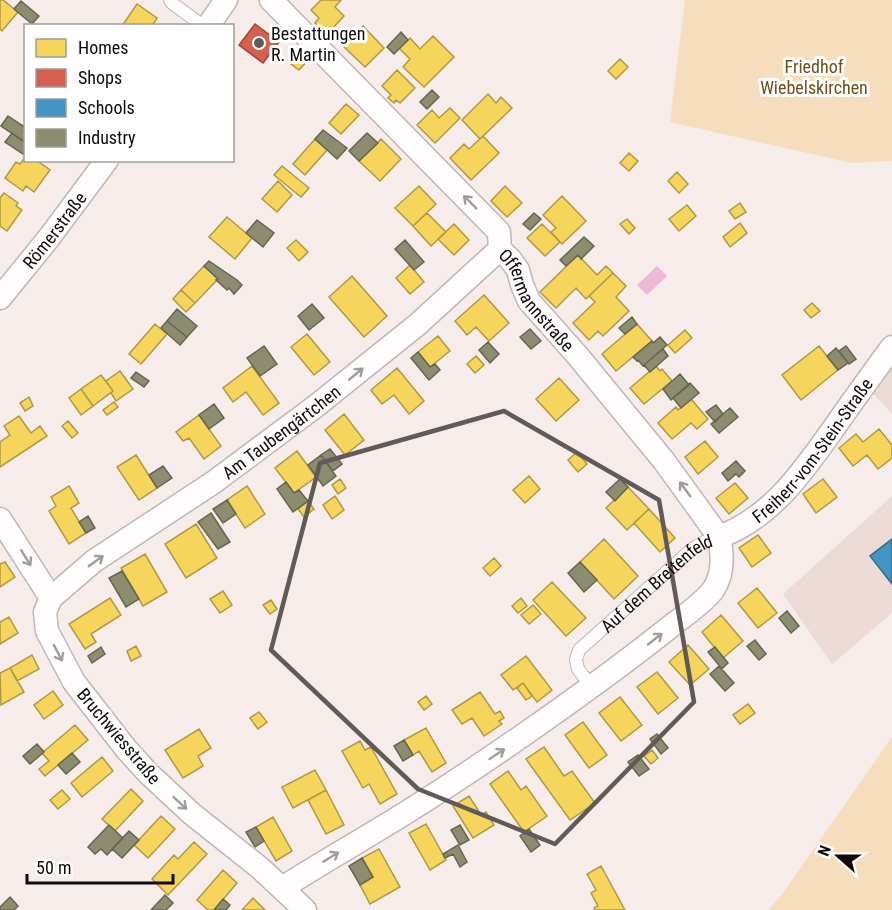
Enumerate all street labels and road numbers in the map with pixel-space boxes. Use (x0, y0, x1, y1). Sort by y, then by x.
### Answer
street label: Römerstraße (18, 187, 90, 273)
street label: Offermannstraße (495, 244, 579, 355)
street label: Freiherr-vom-Stein-Straße (748, 374, 877, 527)
street label: Am Taubengärtchen (218, 380, 344, 483)
street label: Auf dem Breitenfeld (596, 529, 715, 636)
street label: Bruchwiesstraße (73, 684, 165, 788)

